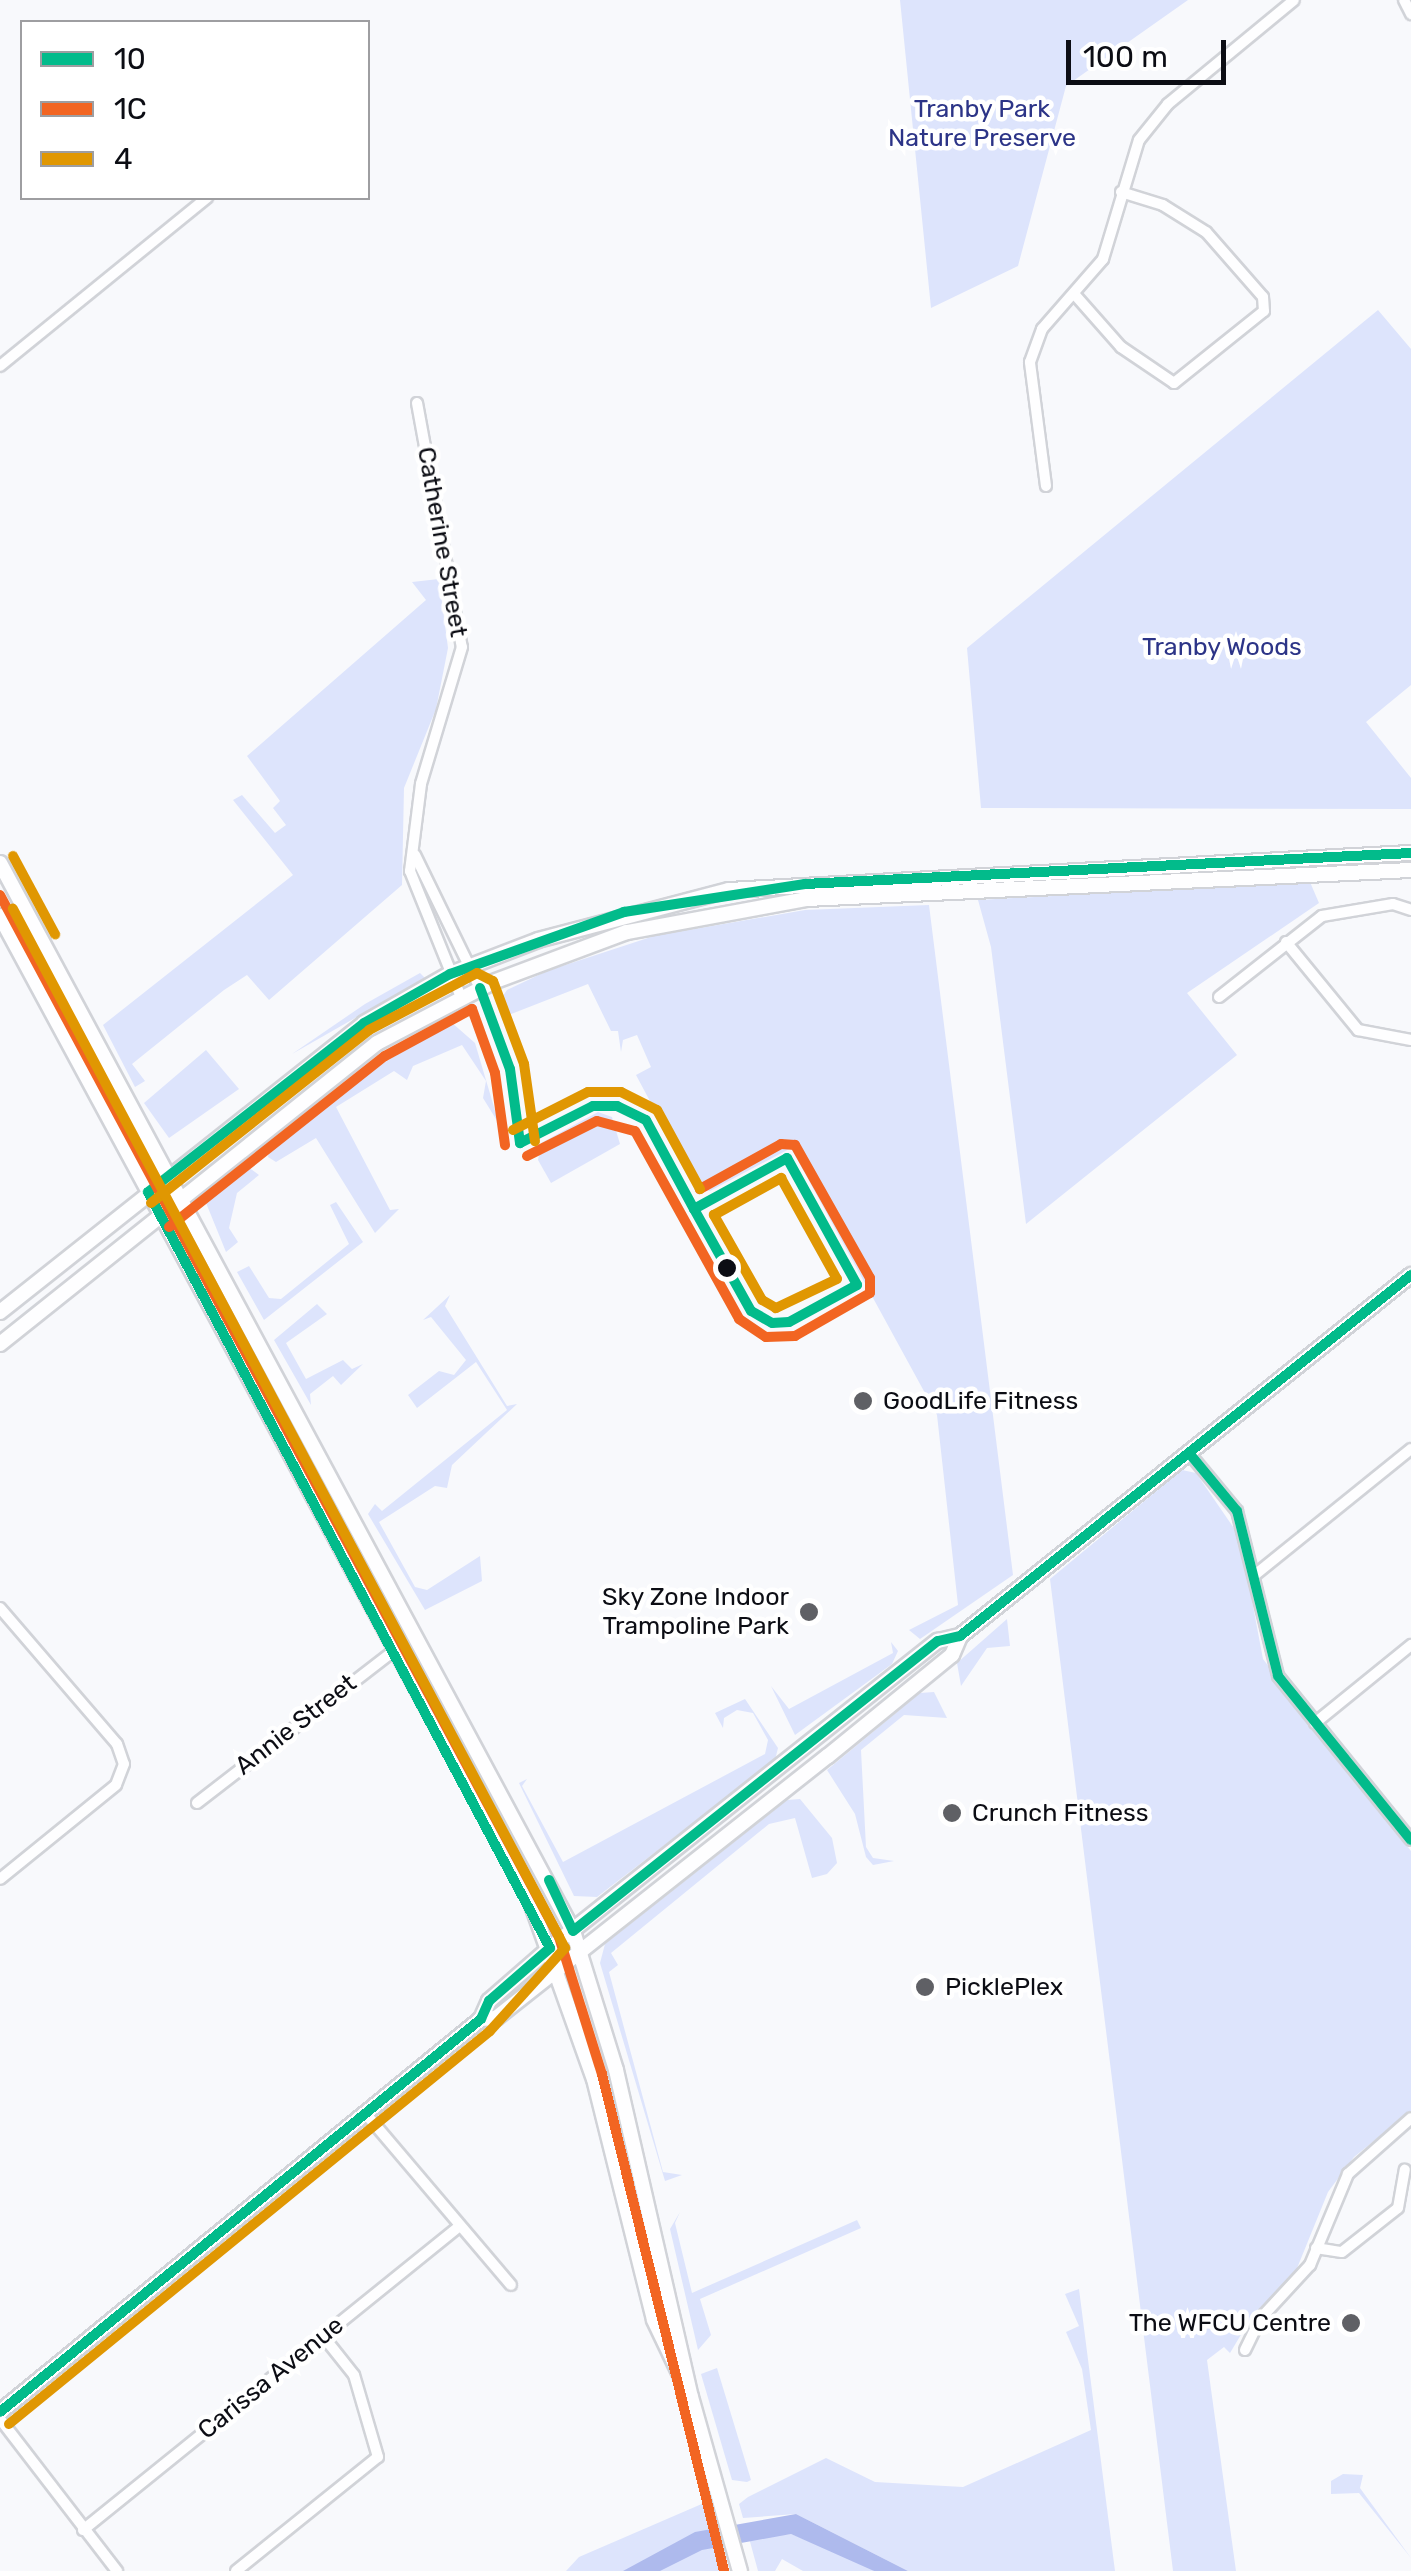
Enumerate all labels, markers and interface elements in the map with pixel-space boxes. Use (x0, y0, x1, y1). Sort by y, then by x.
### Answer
legend (20, 20, 370, 200)
scale bar (1071, 20, 1231, 82)
text: 100 m (1083, 39, 1168, 75)
text: 10 (114, 41, 146, 77)
text: 1C (114, 91, 147, 127)
park label: Tranby Park Nature Preserve (888, 95, 1076, 154)
text: 4 (114, 141, 133, 177)
street label: Catherine Street (411, 445, 473, 639)
park label: Tranby Woods (1142, 632, 1302, 662)
unlabelled marker (717, 1258, 737, 1278)
place label: GoodLife Fitness (883, 1386, 1078, 1416)
marker: GoodLife Fitness (852, 1390, 874, 1412)
place label: Sky Zone Indoor Trampoline Park (601, 1583, 789, 1642)
marker: Sky Zone Indoor Trampoline Park (798, 1601, 820, 1623)
street label: Annie Street (229, 1668, 363, 1782)
place label: Crunch Fitness (972, 1798, 1149, 1828)
marker: Crunch Fitness (941, 1802, 963, 1824)
place label: PicklePlex (945, 1972, 1063, 2002)
marker: PicklePlex (914, 1976, 936, 1998)
place label: The WFCU Centre (1128, 2308, 1331, 2338)
street label: Carissa Avenue (192, 2310, 350, 2446)
marker: The WFCU Centre (1340, 2312, 1362, 2334)

